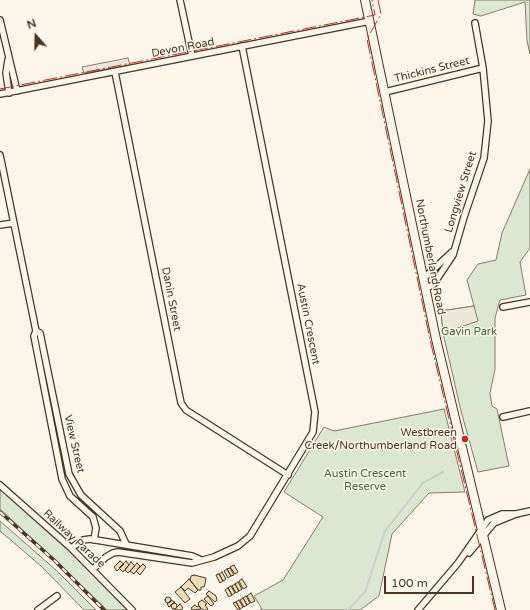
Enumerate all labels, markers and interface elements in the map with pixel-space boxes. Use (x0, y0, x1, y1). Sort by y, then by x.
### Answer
north arrow (16, 16, 56, 56)
text: N (25, 17, 38, 32)
street label: Devon Road (150, 35, 216, 61)
street label: Thickins Street (393, 54, 471, 86)
street label: Longview Street (442, 150, 480, 234)
street label: Northumberland Road (412, 198, 448, 316)
street label: Danin Street (158, 266, 184, 332)
street label: Austin Crescent (294, 282, 322, 366)
park label: Gavin Park (441, 325, 497, 339)
street label: View Street (61, 414, 87, 474)
place label: Westbreen Creek/Northumberland Road (304, 426, 457, 452)
marker: Westbreen Creek/Northumberland Road (460, 434, 470, 444)
park label: Austin Crescent Reserve (324, 467, 406, 493)
street label: Railway Parade (40, 507, 108, 571)
scale bar (386, 568, 476, 594)
text: 100 m (391, 576, 428, 590)

